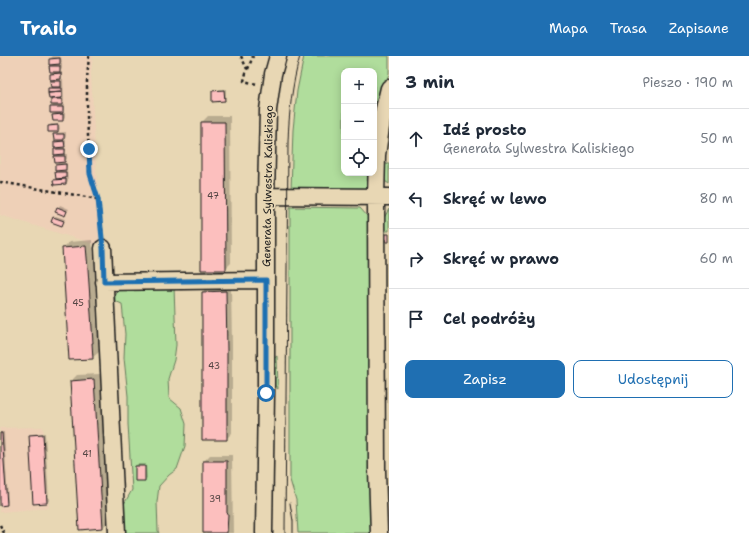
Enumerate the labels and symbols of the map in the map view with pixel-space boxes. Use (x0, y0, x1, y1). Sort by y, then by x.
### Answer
street label: Generała Sylwestra Kaliskiego (259, 105, 277, 267)
route end (80, 140, 98, 158)
house number: 47 (207, 190, 219, 202)
house number: 45 (72, 297, 84, 309)
house number: 43 (208, 360, 220, 372)
route start (257, 384, 275, 402)
house number: 41 (82, 448, 92, 460)
house number: 39 (209, 493, 221, 505)

